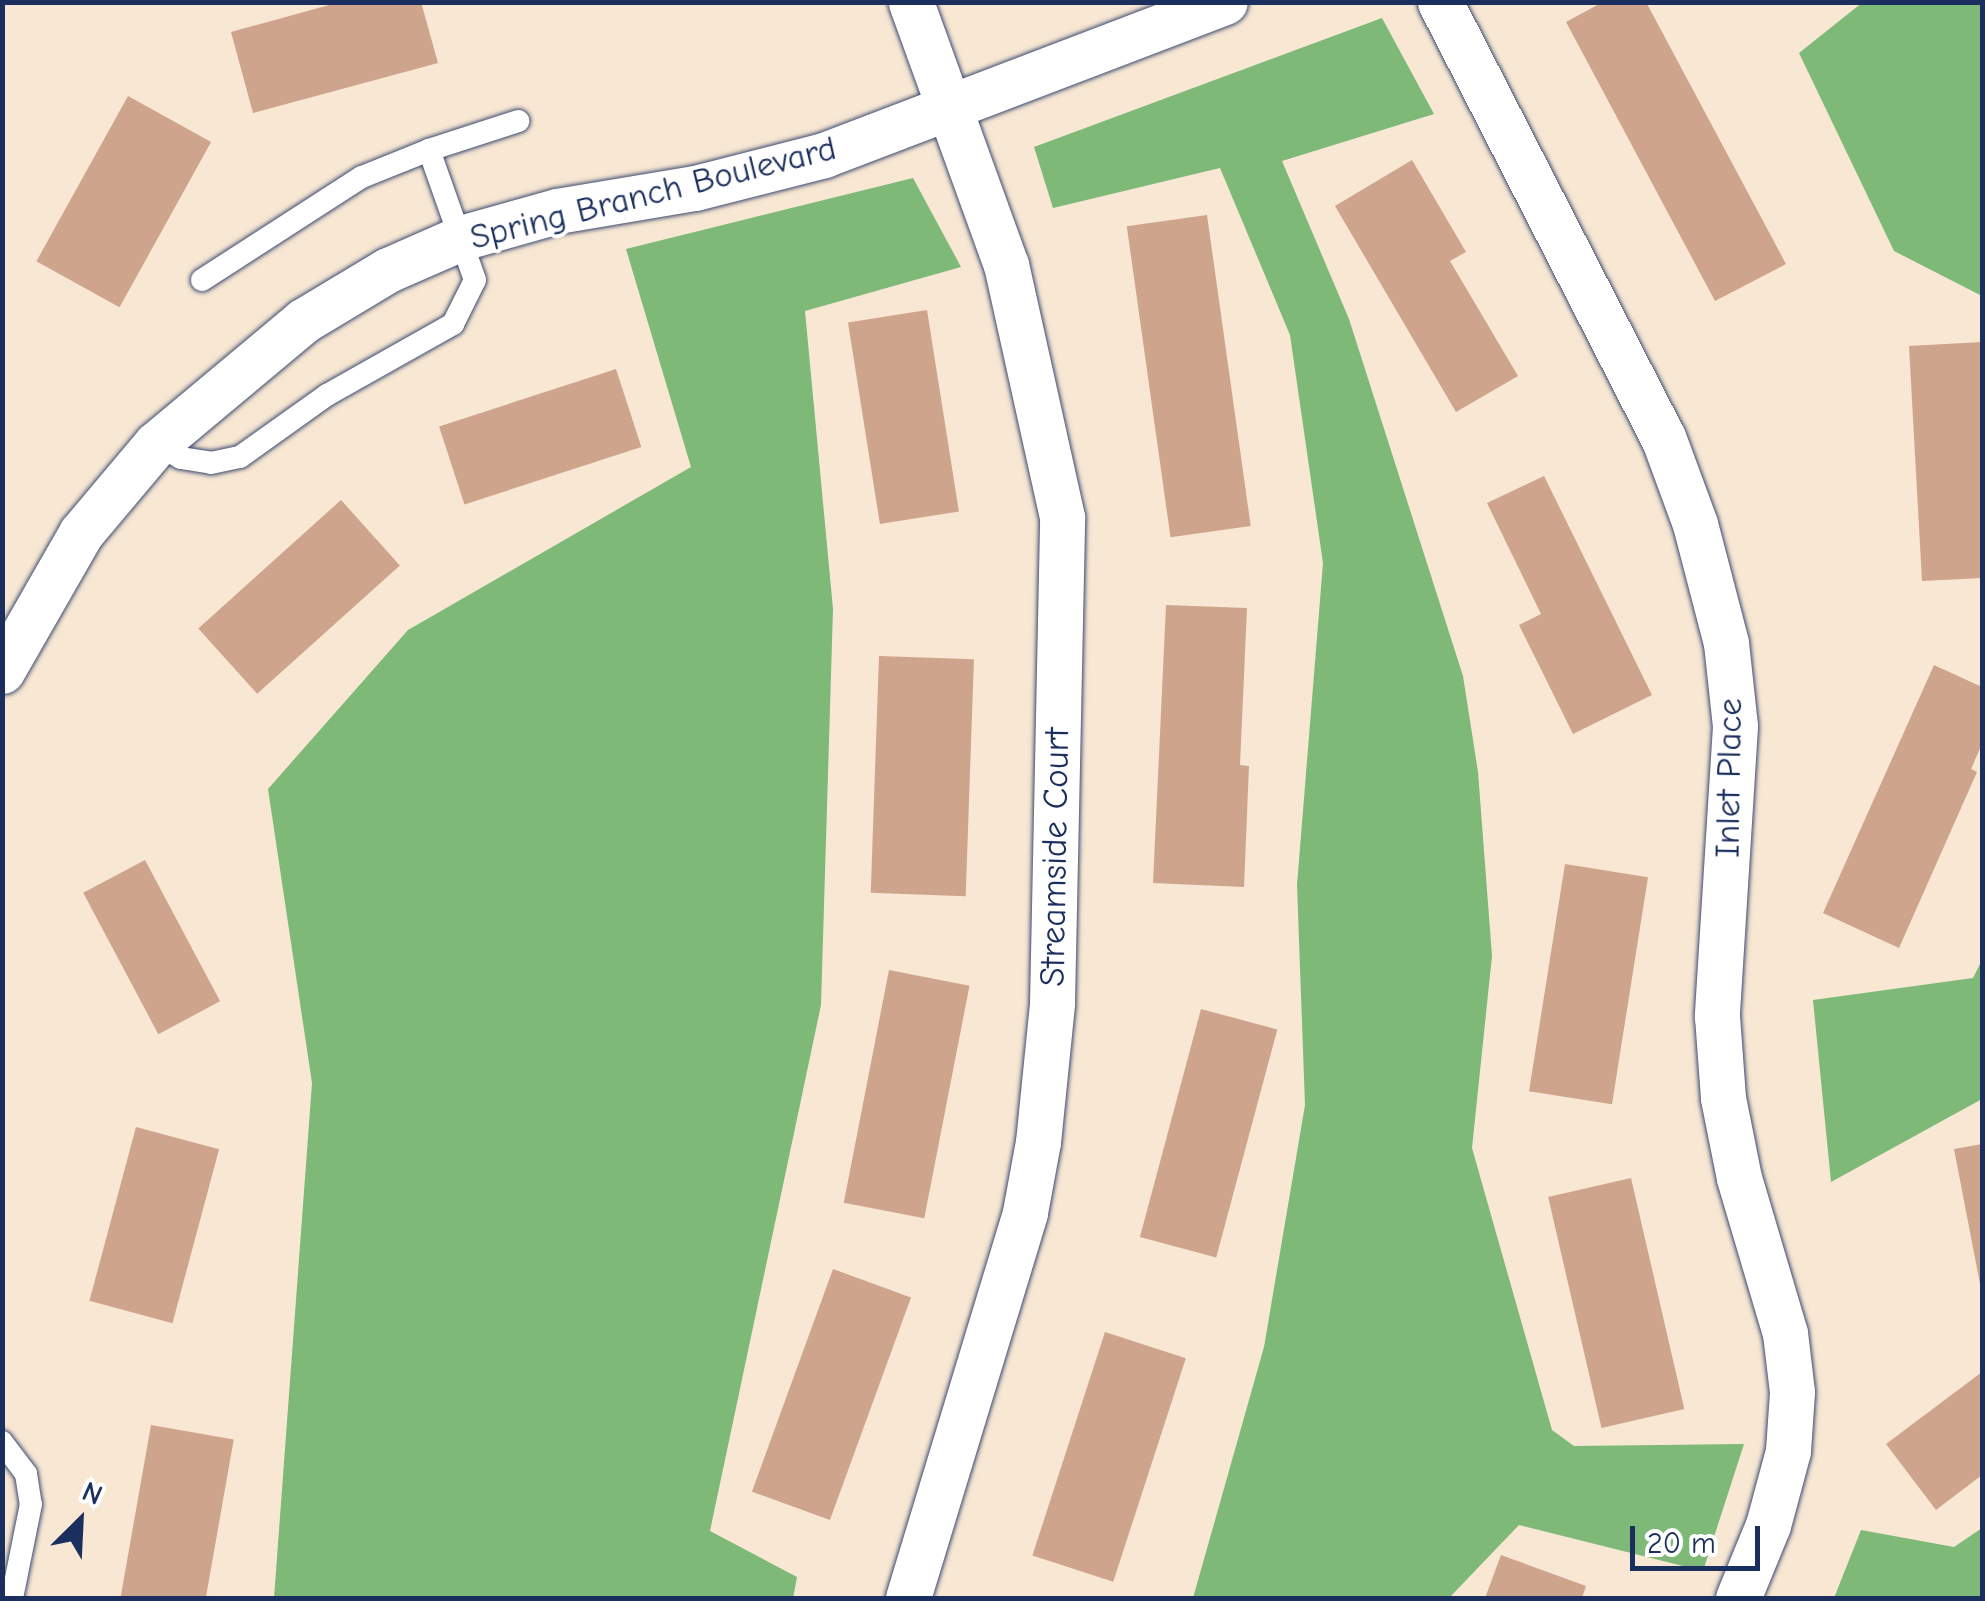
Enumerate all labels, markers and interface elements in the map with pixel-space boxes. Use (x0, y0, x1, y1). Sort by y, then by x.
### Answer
street label: Spring Branch Boulevard (466, 127, 840, 259)
street label: Inlet Place (1707, 698, 1751, 858)
street label: Streamside Court (1032, 727, 1078, 987)
north arrow (30, 1471, 130, 1571)
text: N (77, 1475, 107, 1512)
scale bar (1635, 1506, 1765, 1568)
text: 20 m (1647, 1526, 1716, 1561)

